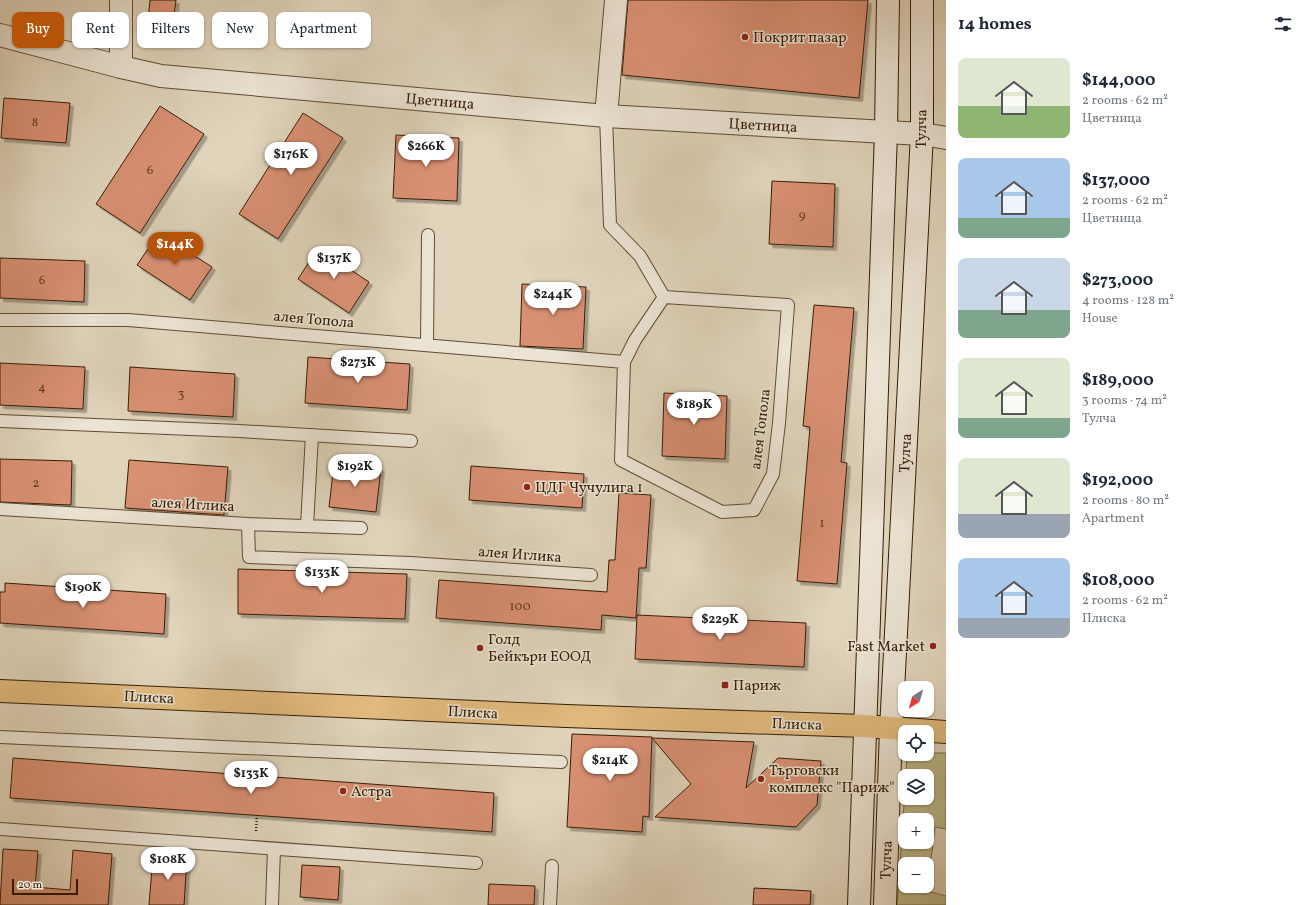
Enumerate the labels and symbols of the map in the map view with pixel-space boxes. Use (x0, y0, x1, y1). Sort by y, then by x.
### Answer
place label: Покрит пазар (753, 28, 847, 49)
marker: Покрит пазар (740, 32, 750, 42)
street label: Цветница (405, 89, 475, 116)
street label: Тулча (912, 109, 933, 149)
house number: 8 (32, 114, 38, 132)
street label: Цветница (728, 114, 798, 139)
pin: $266K (398, 134, 454, 168)
pin: $176K (263, 142, 319, 176)
house number: 6 (147, 162, 154, 180)
house number: 9 (799, 207, 806, 225)
pin: $144K (147, 232, 203, 266)
pin: $137K (306, 246, 362, 280)
house number: 6 (39, 272, 46, 290)
pin: $244K (525, 282, 581, 316)
street label: алея Топола (272, 306, 355, 334)
pin: $273K (330, 350, 386, 384)
house number: 4 (38, 379, 46, 397)
house number: 3 (178, 386, 185, 404)
street label: алея Топола (746, 388, 777, 471)
pin: $189K (666, 392, 722, 426)
street label: Тулча (895, 433, 918, 473)
pin: $192K (327, 454, 383, 488)
house number: 2 (33, 475, 40, 493)
place label: ЦДГ Чучулига 1 (535, 478, 643, 499)
marker: ЦДГ Чучулига 1 (522, 482, 532, 492)
street label: алея Иглика (151, 493, 235, 518)
house number: 1 (819, 515, 825, 533)
street label: алея Иглика (477, 542, 562, 569)
pin: $133K (294, 560, 350, 594)
pin: $190K (55, 575, 111, 609)
house number: 100 (510, 598, 531, 616)
pin: $229K (692, 607, 748, 641)
place label: Голд Бейкъри ЕООД (488, 630, 591, 668)
place label: Fast Market (847, 637, 925, 658)
marker: Fast Market (928, 641, 938, 651)
marker: Голд Бейкъри ЕООД (475, 643, 485, 653)
place label: Париж (733, 676, 781, 697)
marker: Париж (720, 680, 730, 690)
north arrow (898, 681, 934, 717)
street label: Плиска (123, 687, 175, 710)
street label: Плиска (447, 702, 499, 725)
street label: Плиска (771, 714, 823, 737)
pin: $214K (582, 748, 638, 782)
pin: $133K (223, 761, 279, 795)
place label: Търговски комплекс "Париж" (769, 761, 894, 799)
marker: Търговски комплекс "Париж" (756, 774, 766, 784)
place label: Астра (351, 782, 392, 803)
marker: Астра (338, 786, 348, 796)
street label: Тулча (876, 840, 899, 880)
pin: $108K (140, 847, 196, 881)
scale bar (12, 877, 78, 896)

